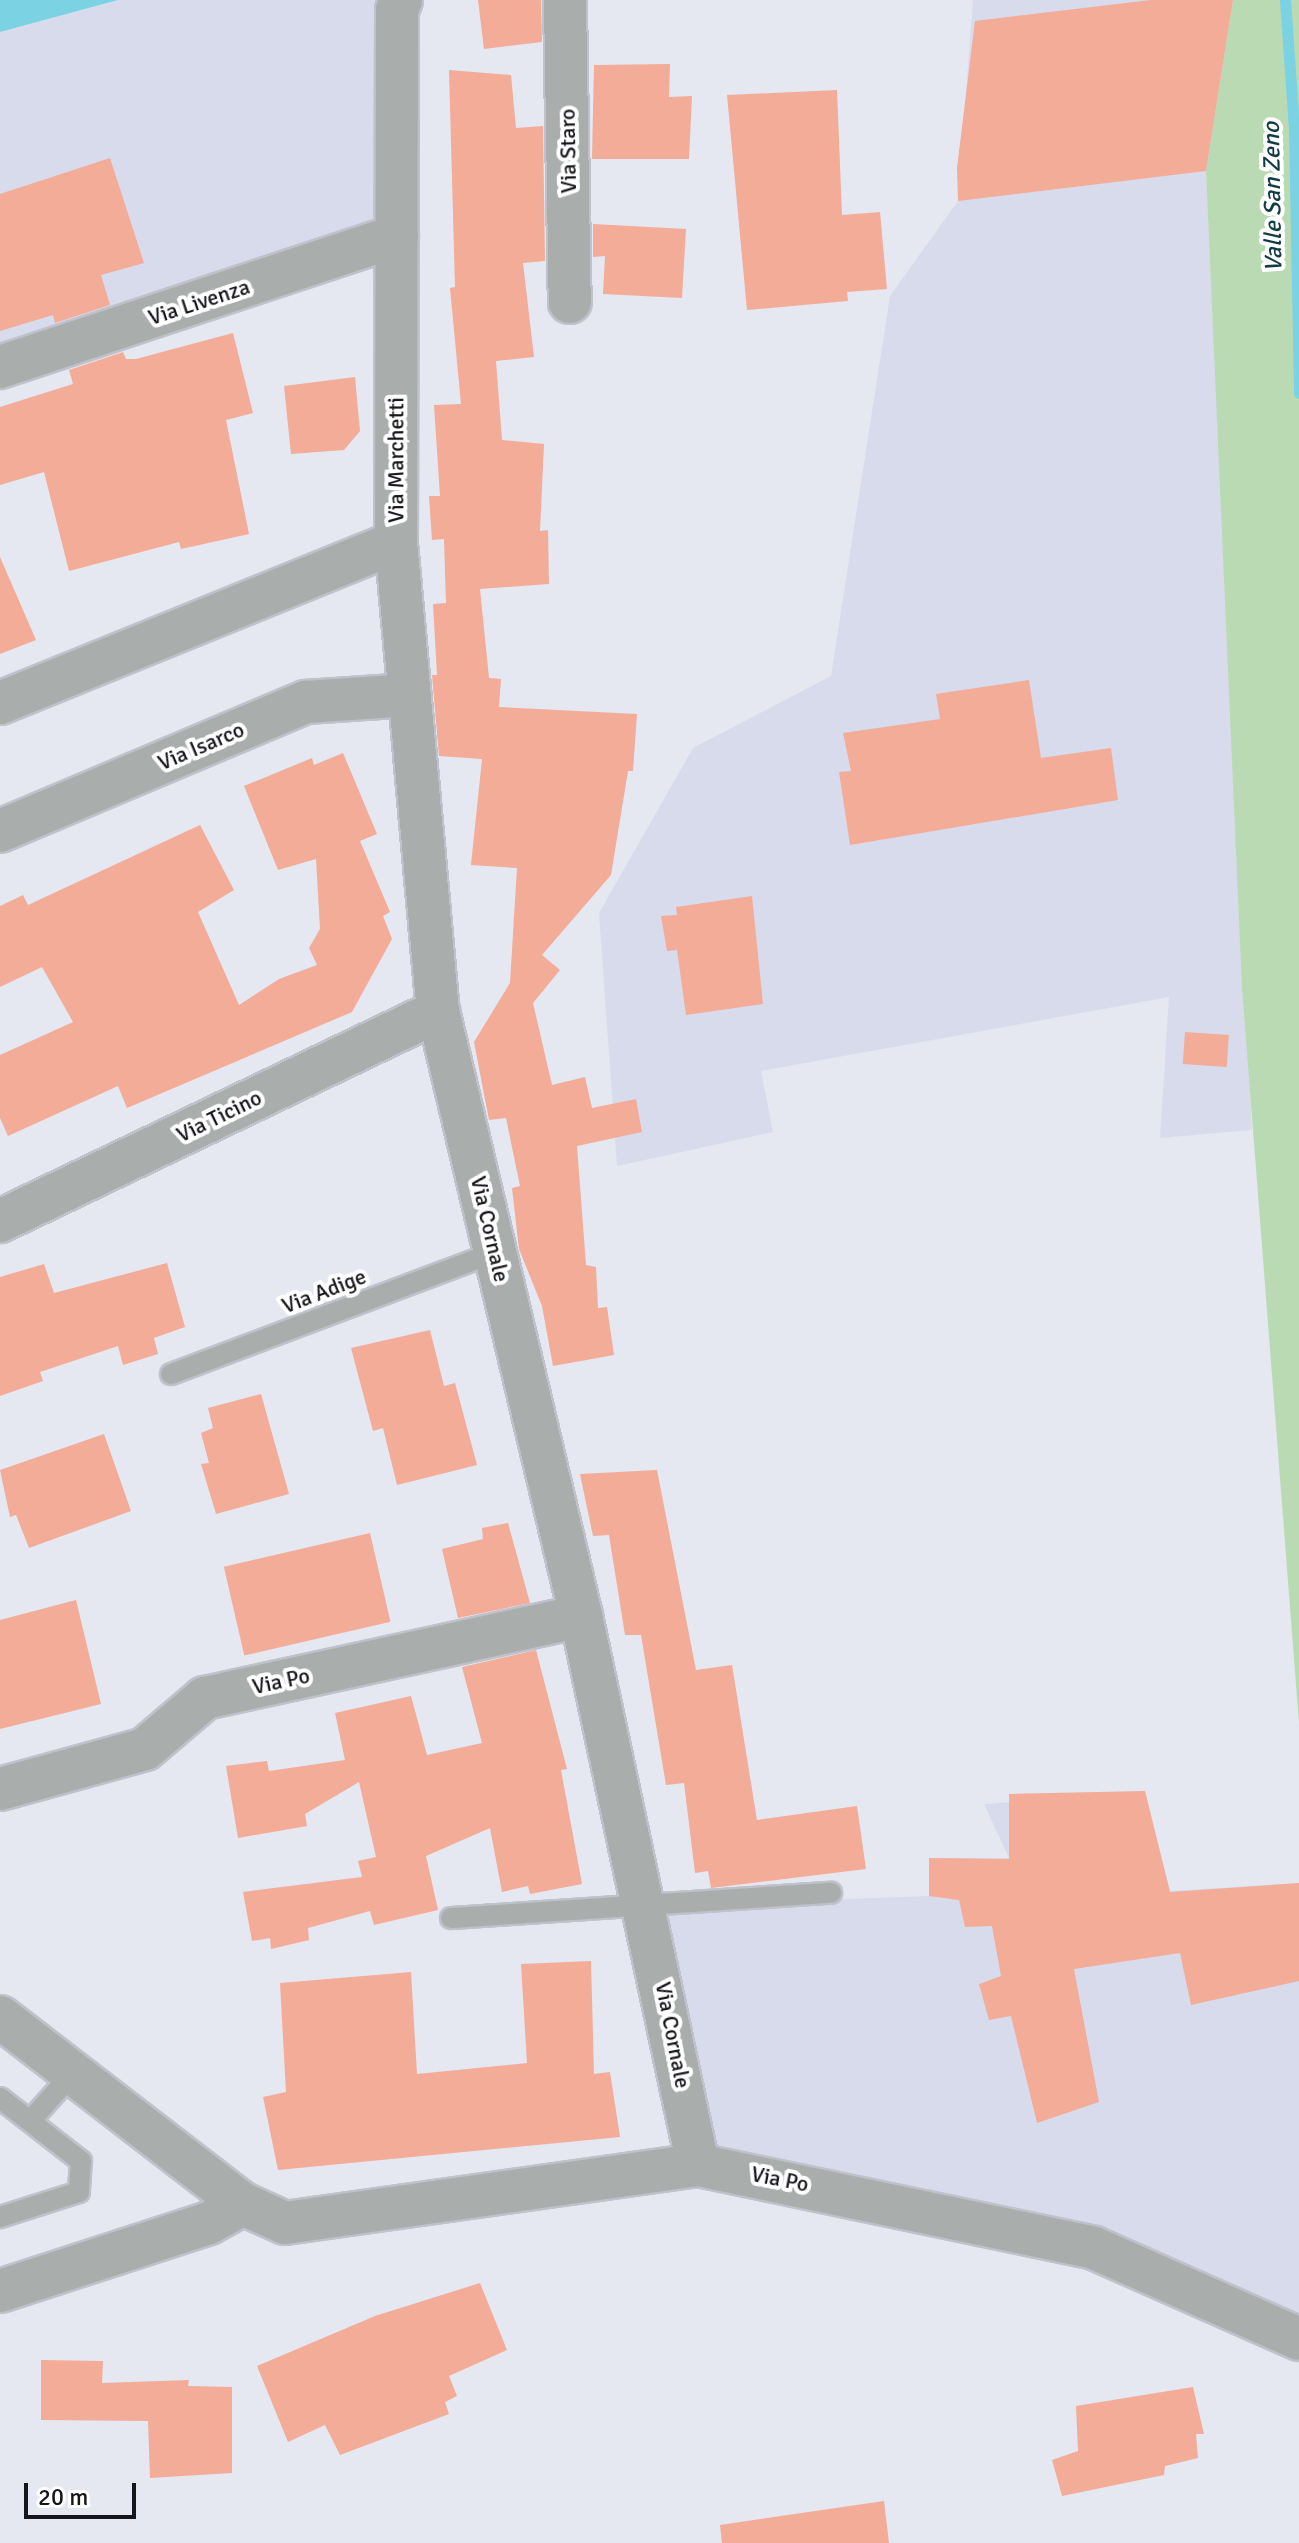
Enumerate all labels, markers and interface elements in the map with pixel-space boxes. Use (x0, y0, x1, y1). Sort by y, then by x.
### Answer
street label: Via Staro (554, 108, 582, 194)
water label: Valle San Zeno (1257, 122, 1289, 272)
street label: Via Livenza (145, 273, 253, 331)
street label: Via Marchetti (383, 397, 409, 523)
street label: Via Isarco (154, 716, 248, 776)
street label: Via Ticino (172, 1084, 266, 1148)
street label: Via Cornale (465, 1174, 515, 1284)
street label: Via Adige (278, 1263, 370, 1319)
street label: Via Po (250, 1662, 312, 1700)
street label: Via Cornale (650, 1980, 696, 2090)
street label: Via Po (749, 2161, 811, 2197)
scale bar (28, 2467, 140, 2517)
text: 20 m (38, 2482, 88, 2512)

